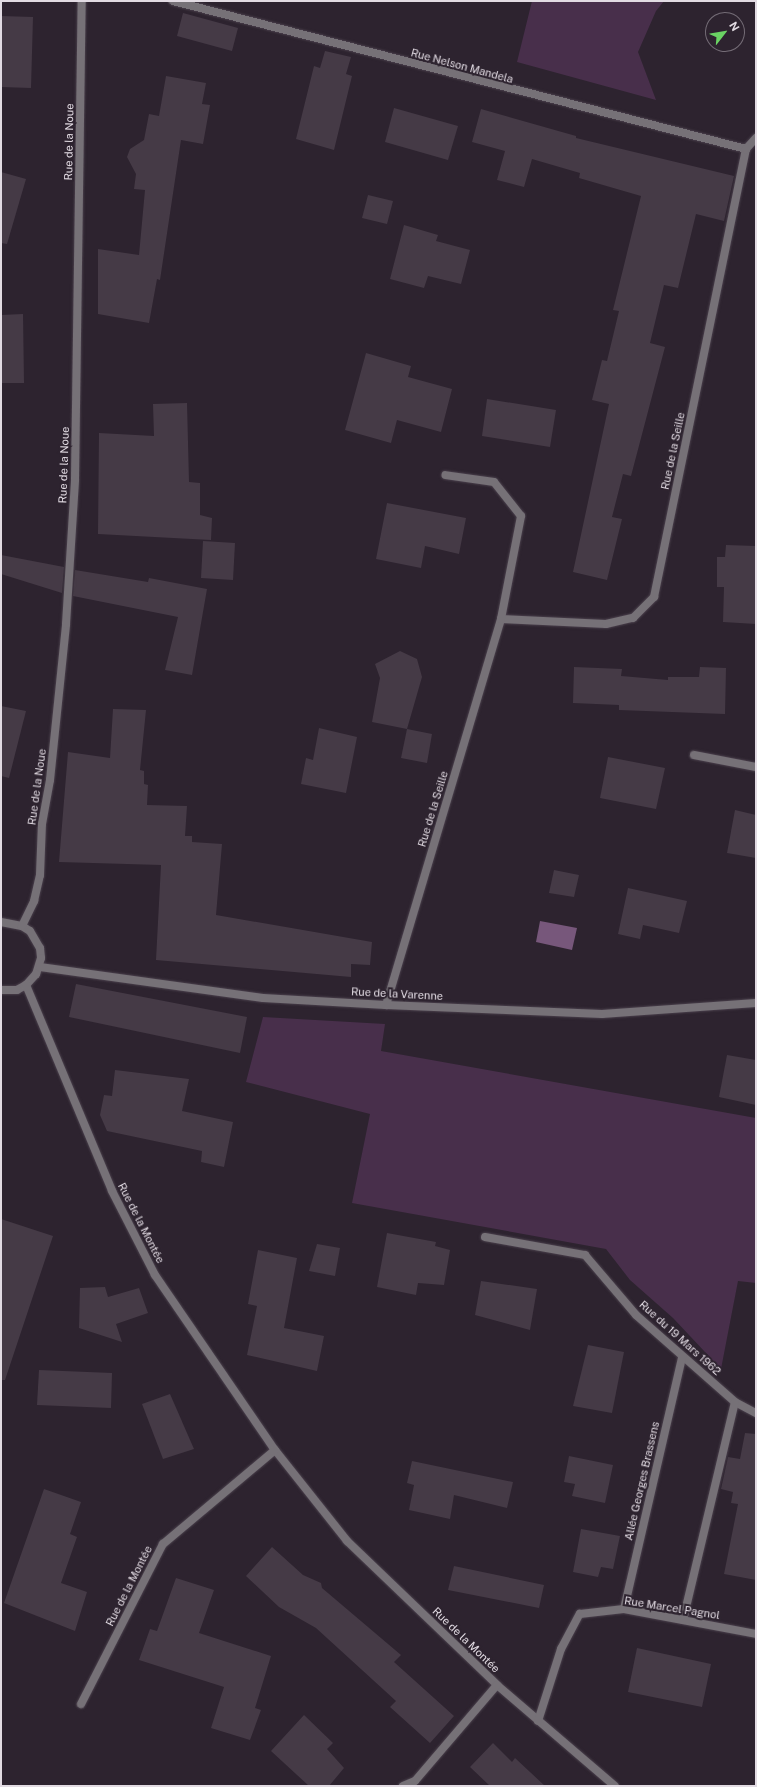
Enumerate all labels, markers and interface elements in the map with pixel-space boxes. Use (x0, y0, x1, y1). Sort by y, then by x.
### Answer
north arrow (705, 12, 745, 52)
text: N (727, 20, 742, 33)
street label: Rue Nelson Mandela (409, 46, 515, 86)
street label: Rue de la Noue (62, 103, 76, 181)
street label: Rue de la Seille (658, 411, 688, 491)
street label: Rue de la Noue (56, 426, 72, 504)
street label: Rue de la Noue (25, 748, 49, 826)
street label: Rue de la Seille (415, 769, 451, 849)
street label: Rue de la Varenne (350, 985, 444, 1003)
street label: Rue de la Montée (115, 1180, 167, 1266)
street label: Rue du 19 Mars 1962 (636, 1298, 724, 1378)
street label: Allée Georges Brassens (622, 1420, 662, 1542)
street label: Rue de la Montée (103, 1543, 155, 1629)
street label: Rue Marcel Pagnol (623, 1594, 721, 1622)
street label: Rue de la Montée (430, 1604, 502, 1676)

